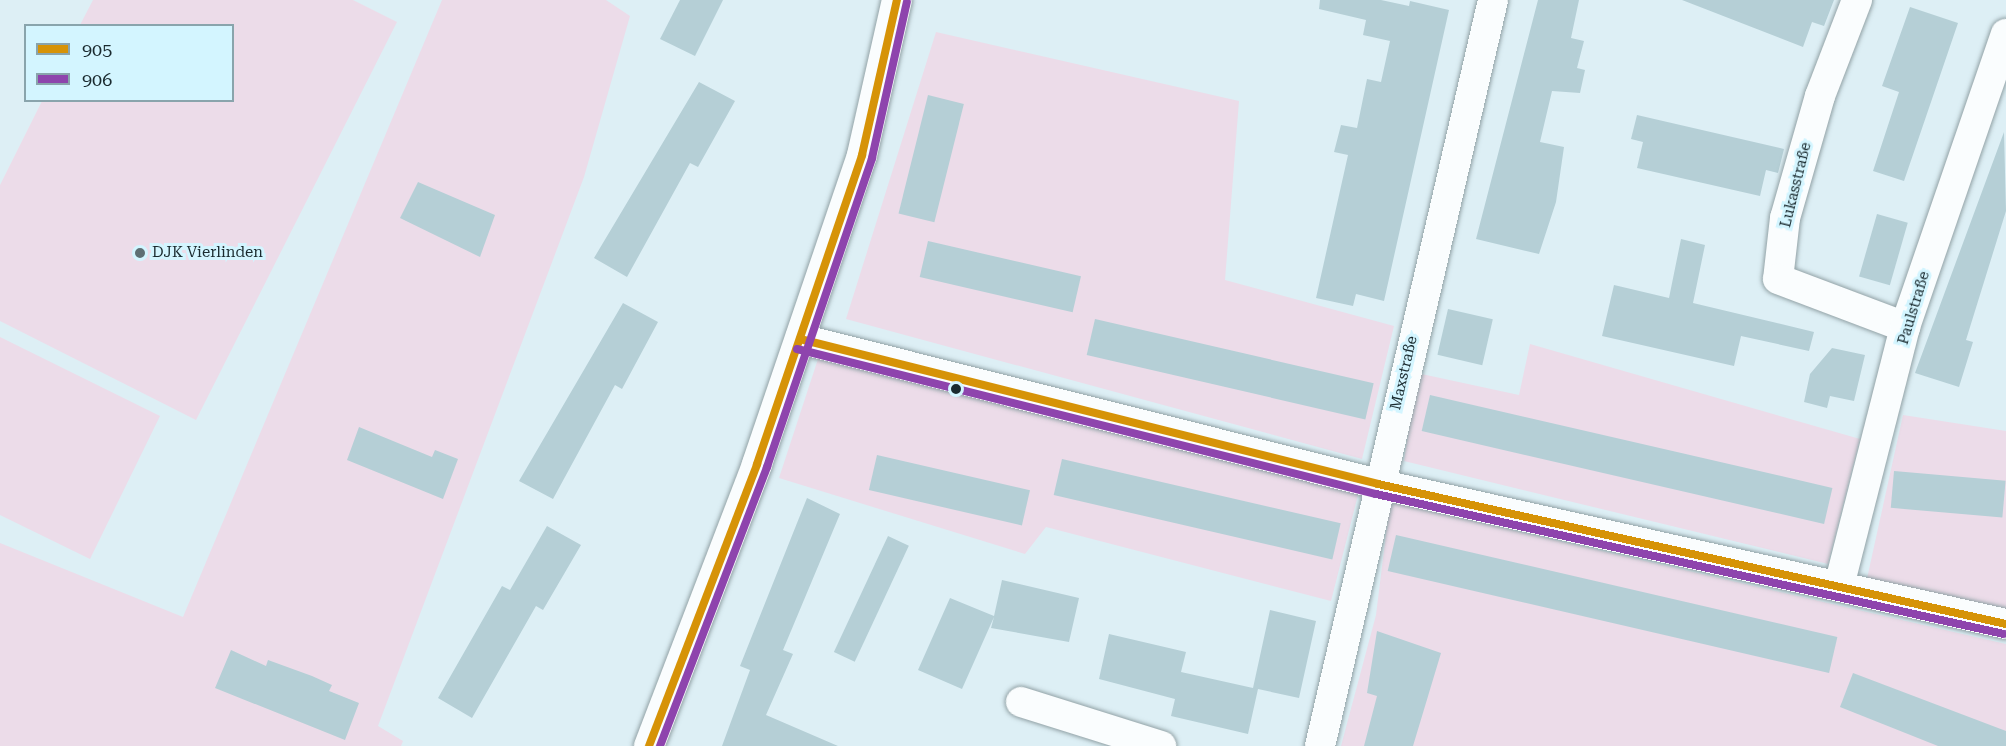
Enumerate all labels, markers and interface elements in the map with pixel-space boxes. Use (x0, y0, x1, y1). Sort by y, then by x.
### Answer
legend (24, 24, 234, 102)
text: 905 (82, 39, 112, 60)
text: 906 (82, 69, 112, 90)
street label: Lukasstraße (1777, 140, 1815, 230)
place label: DJK Vierlinden (152, 244, 263, 262)
marker: DJK Vierlinden (133, 246, 147, 260)
street label: Paulstraße (1894, 269, 1934, 347)
street label: Maxstraße (1387, 334, 1421, 412)
unlabelled marker (950, 383, 962, 395)

